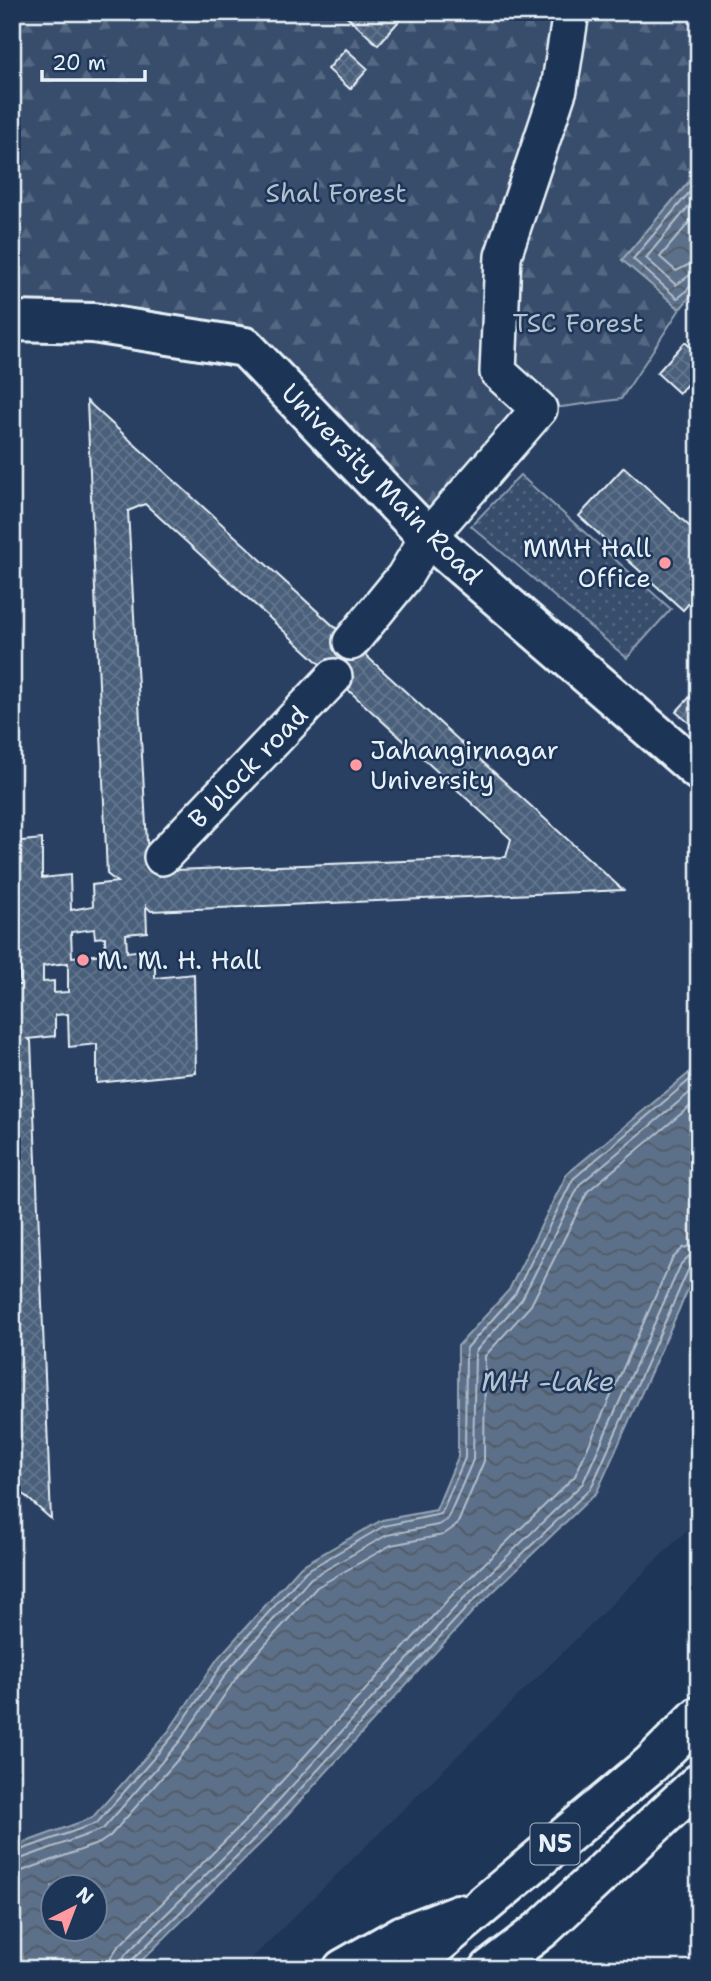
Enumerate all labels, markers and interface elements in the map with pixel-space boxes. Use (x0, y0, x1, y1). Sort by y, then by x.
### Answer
scale bar (42, 38, 145, 82)
text: 20 m (52, 49, 106, 77)
park label: Shal Forest (265, 175, 407, 210)
park label: TSC Forest (512, 305, 644, 340)
street label: University Main Road (274, 375, 491, 592)
place label: MMH Hall Office (523, 530, 651, 595)
marker: MMH Hall Office (657, 555, 673, 571)
street label: B block road (180, 698, 315, 836)
place label: Jahangirnagar University (370, 732, 559, 797)
marker: Jahangirnagar University (348, 757, 364, 773)
place label: M. M. H. Hall (97, 942, 261, 977)
marker: M. M. H. Hall (75, 952, 91, 968)
water label: MH -Lake (481, 1362, 615, 1400)
road number: N5 (530, 1824, 580, 1865)
north arrow (38, 1872, 108, 1942)
text: N (71, 1881, 99, 1910)

